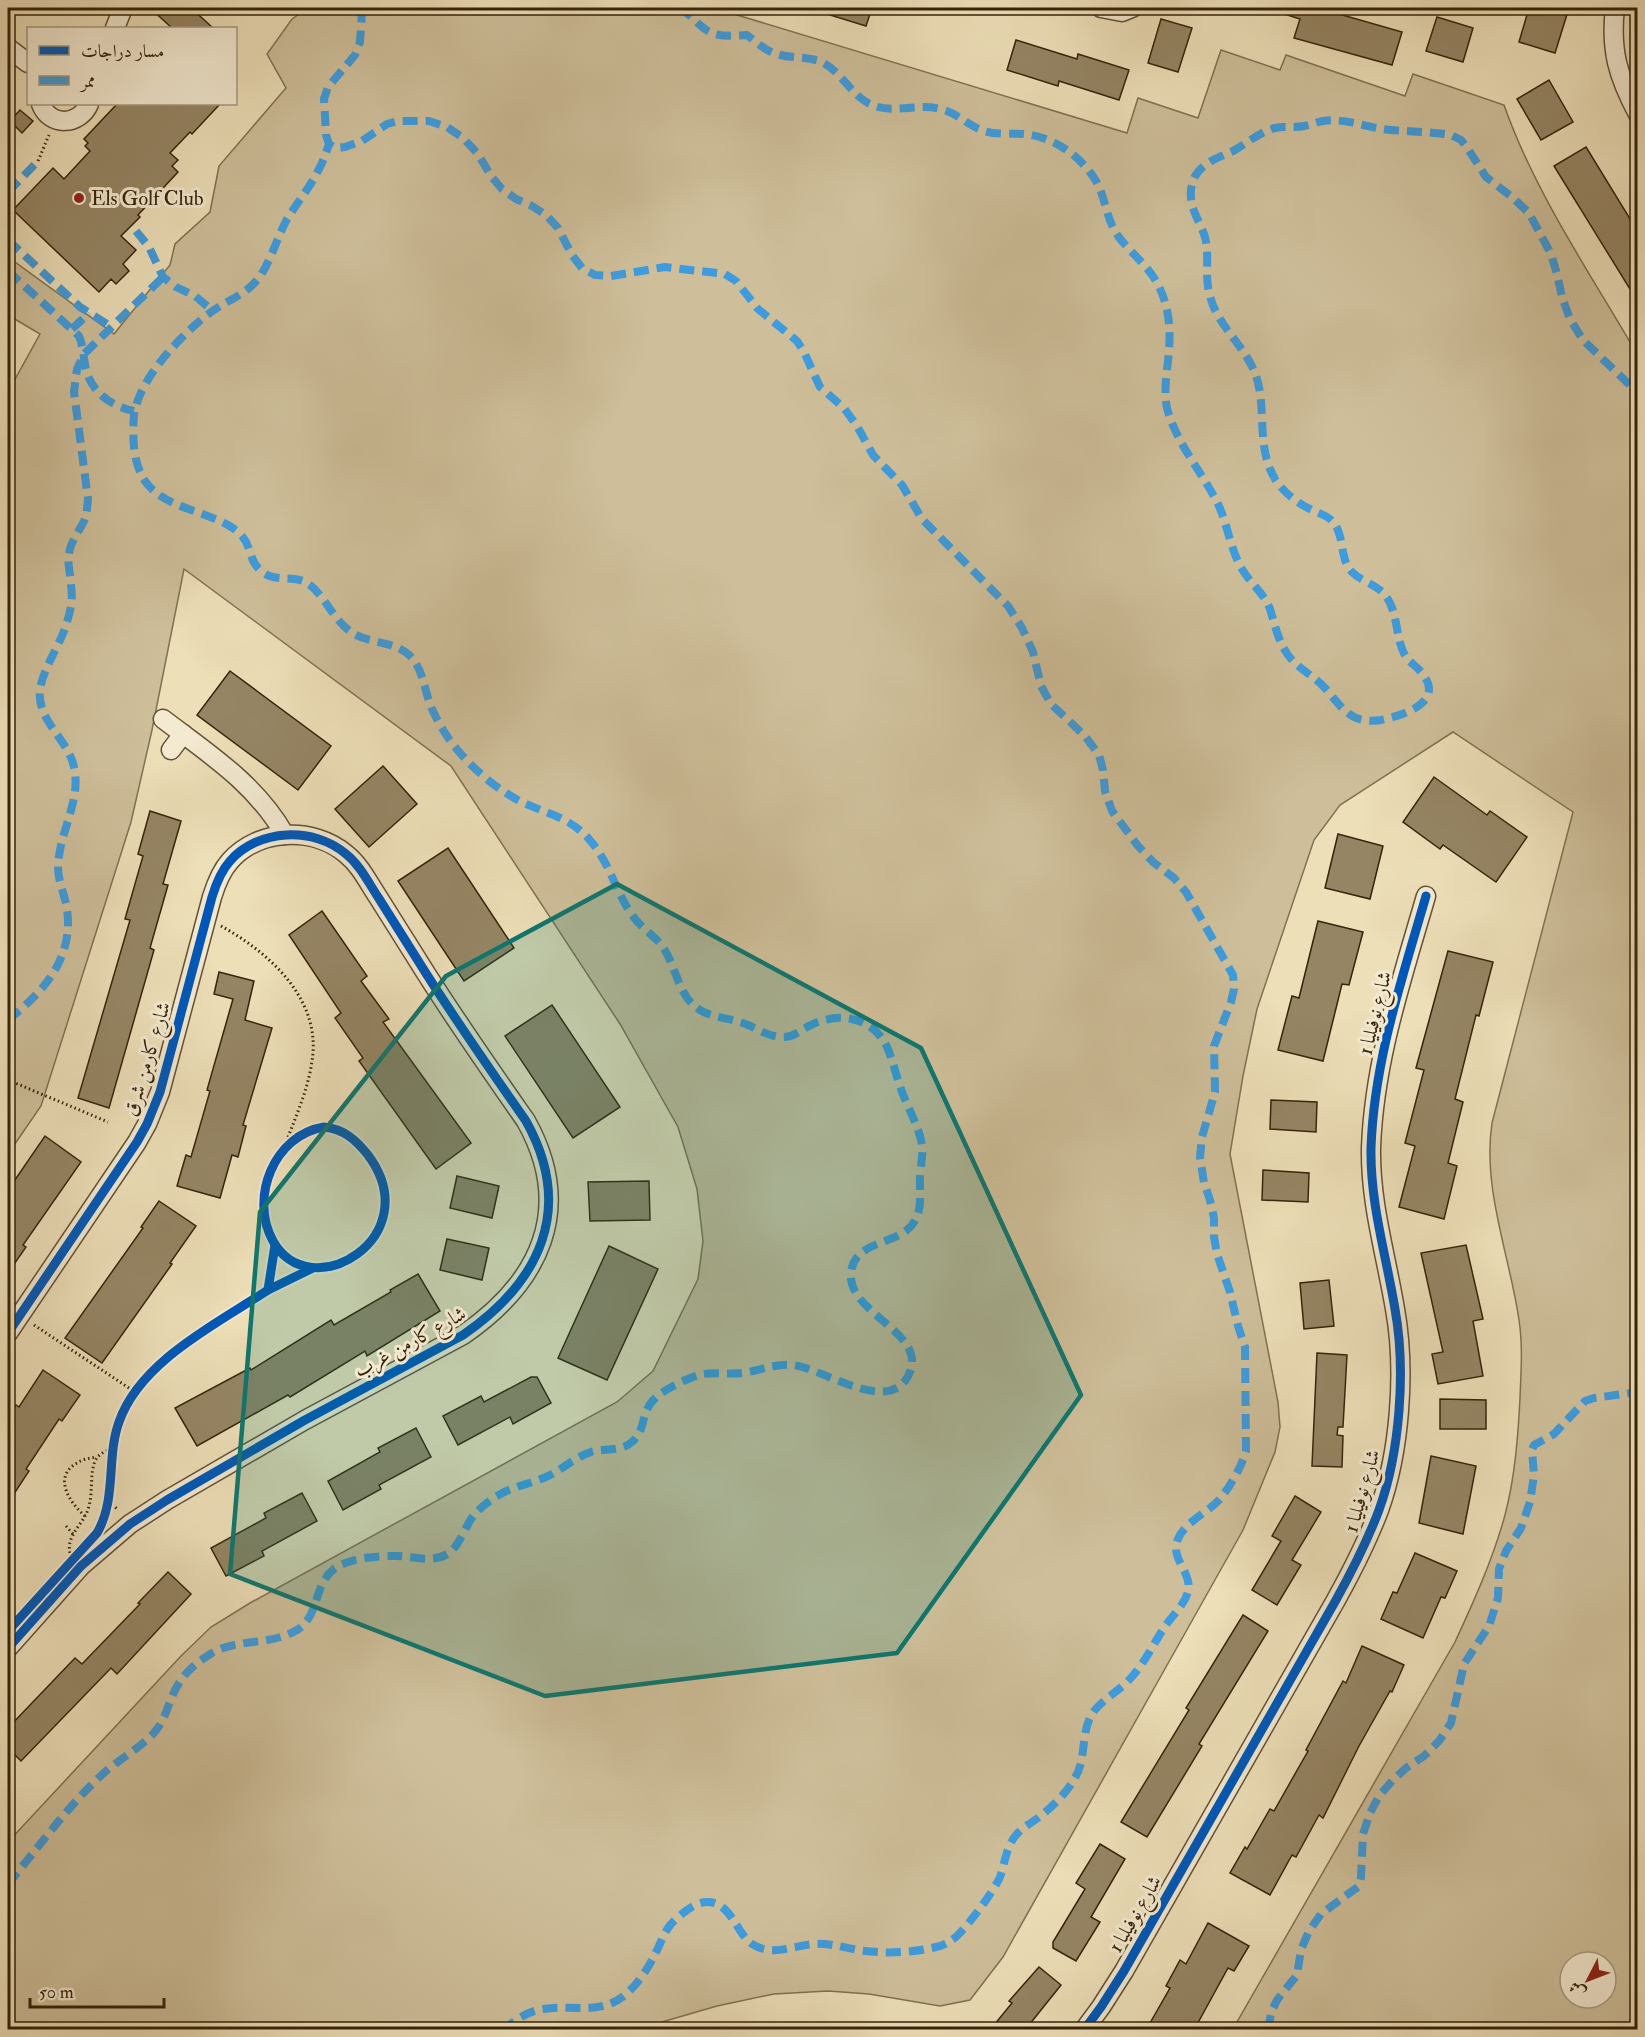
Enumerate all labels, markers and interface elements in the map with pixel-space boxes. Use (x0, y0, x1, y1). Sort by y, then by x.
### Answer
legend (27, 27, 237, 105)
text: مسار دراجات (81, 40, 164, 63)
text: ممر (79, 70, 95, 93)
place label: Els Golf Club (91, 186, 204, 211)
marker: Els Golf Club (72, 191, 86, 205)
street label: شارع نوفيليا 1 (1353, 969, 1402, 1059)
street label: شارع كارمن شرق (118, 999, 181, 1121)
street label: شارع كارمن غرب (350, 1301, 473, 1387)
street label: شارع نوفيليا 1 (1338, 1447, 1391, 1537)
street label: شارع نوفيليا 1 (1103, 1871, 1171, 1960)
north arrow (1558, 1950, 1618, 2010)
scale bar (30, 1971, 164, 2009)
text: ش (1565, 1977, 1590, 2002)
text: 50 m (39, 1981, 74, 2004)

